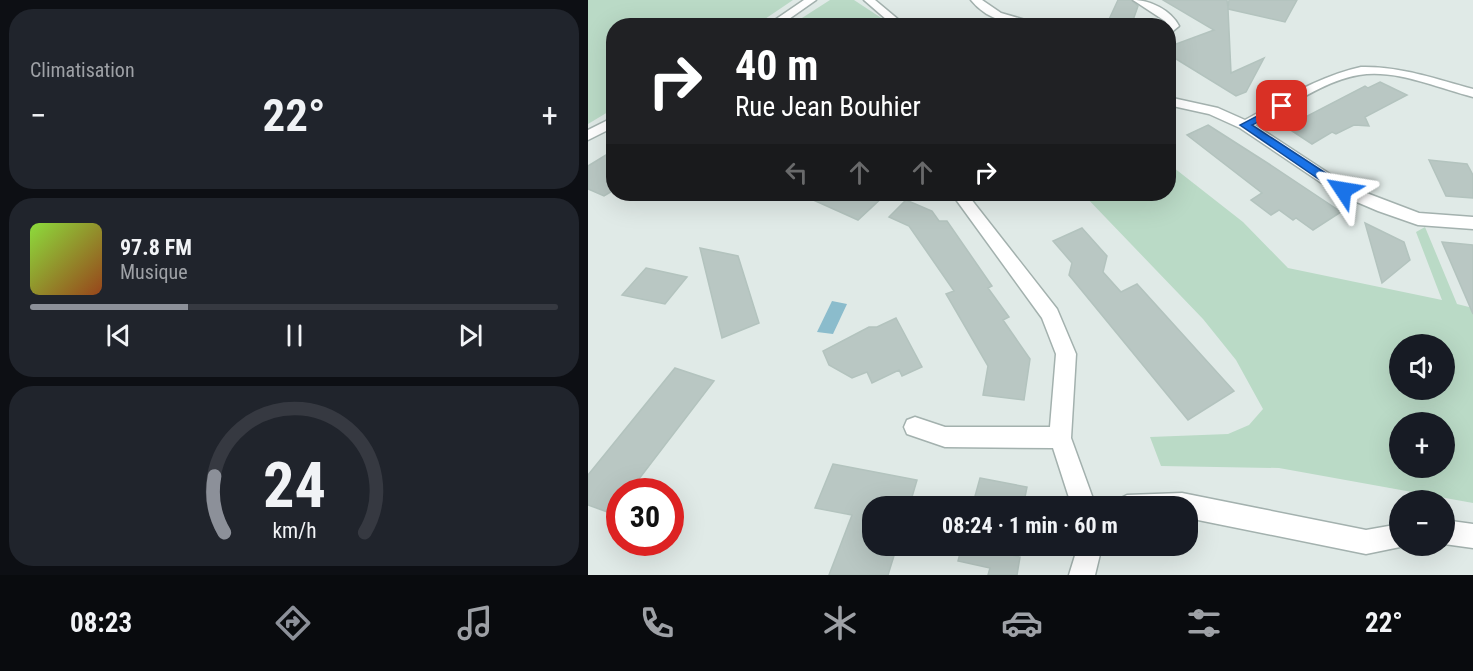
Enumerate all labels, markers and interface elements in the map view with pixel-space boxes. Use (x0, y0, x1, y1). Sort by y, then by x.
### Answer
text: 40 m (735, 41, 818, 90)
icon: right (636, 42, 714, 120)
text: Climatisation (30, 58, 135, 82)
pin (1256, 80, 1307, 131)
text: 22° (263, 89, 326, 142)
icon: arrive (1265, 89, 1298, 122)
text: Rue Jean Bouhier (735, 91, 921, 123)
text: − (30, 96, 47, 135)
text: + (542, 96, 558, 135)
icon: left (780, 156, 813, 189)
icon: ahead (843, 156, 876, 189)
icon: ahead (906, 156, 939, 189)
icon: right (969, 156, 1002, 189)
position arrow (1311, 158, 1375, 222)
text: 97.8 FM (120, 235, 192, 260)
text: Musique (120, 260, 188, 284)
icon: previous (102, 319, 135, 352)
icon: pause (278, 319, 311, 352)
icon: next (454, 319, 487, 352)
map controls (1389, 334, 1455, 556)
button: sound (1389, 334, 1455, 400)
button: + (1389, 412, 1455, 478)
text: 24 (262, 449, 326, 522)
speed limit sign: 30 (606, 478, 684, 556)
button: − (1389, 490, 1455, 556)
text: 08:24 · 1 min · 60 m (942, 513, 1118, 538)
text: km/h (272, 519, 316, 544)
icon: directions (272, 602, 314, 644)
icon: music (454, 602, 496, 644)
icon: phone (636, 602, 678, 644)
icon: climate (819, 602, 861, 644)
icon: car (1001, 602, 1043, 644)
icon: filters (1183, 602, 1225, 644)
text: 08:23 (70, 607, 132, 639)
text: 22° (1365, 607, 1403, 639)

